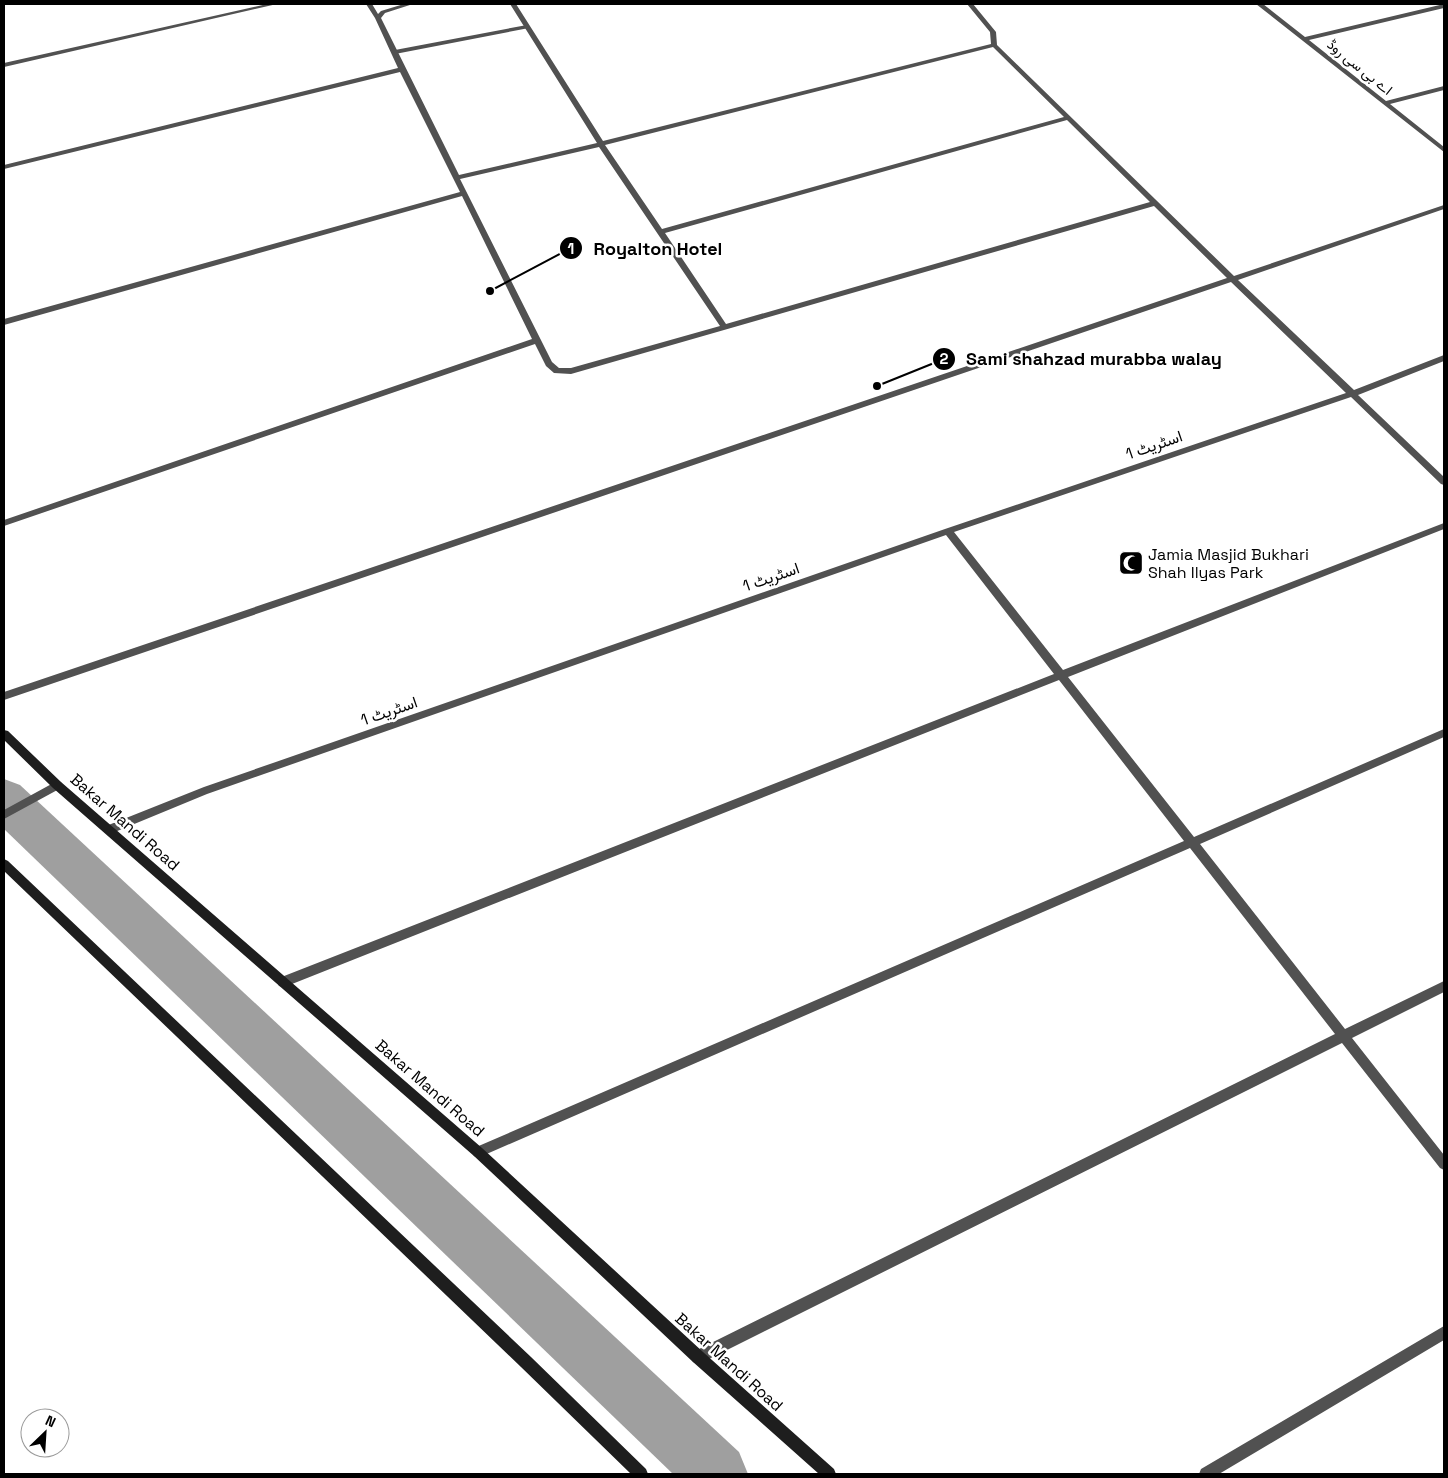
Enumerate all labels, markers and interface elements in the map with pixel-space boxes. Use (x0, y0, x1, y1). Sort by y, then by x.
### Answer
street label: اے بی سی روڈ (1324, 35, 1396, 99)
callout: Royalton Hotel (559, 232, 733, 265)
text: Royalton Hotel (594, 237, 722, 260)
text: 1 (568, 239, 574, 258)
callout: Sami shahzad murabba walay (931, 343, 1232, 376)
text: Sami shahzad murabba walay (966, 347, 1222, 370)
text: 2 (940, 349, 949, 368)
street label: اسٹریٹ 1 (1123, 426, 1185, 464)
place label: Jamia Masjid Bukhari Shah Ilyas Park (1148, 544, 1309, 583)
mosque icon: Jamia Masjid Bukhari Shah Ilyas Park (1118, 550, 1144, 576)
street label: اسٹریٹ 1 (740, 558, 802, 596)
street label: اسٹریٹ 1 (358, 692, 420, 730)
street label: Bakar Mandi Road (66, 769, 184, 875)
street label: Bakar Mandi Road (371, 1035, 489, 1141)
street label: Bakar Mandi Road (671, 1308, 787, 1416)
north arrow (20, 1408, 70, 1458)
text: N (42, 1411, 59, 1431)

